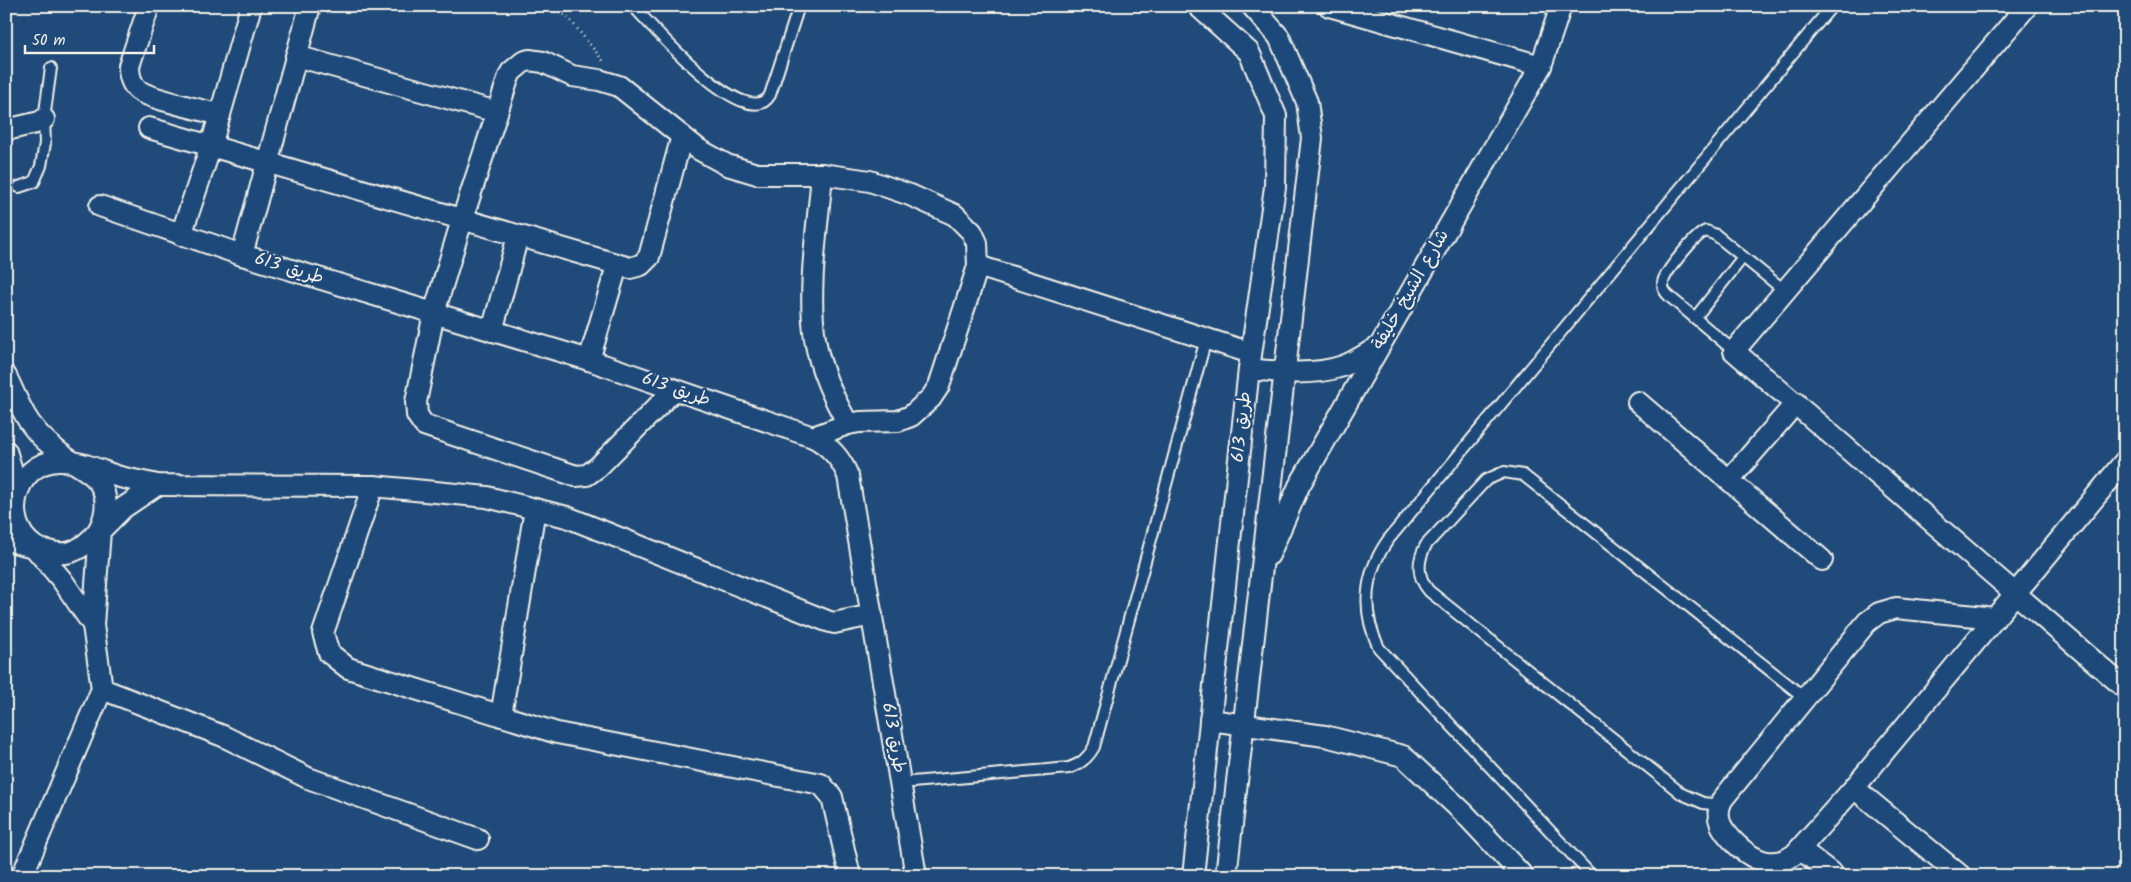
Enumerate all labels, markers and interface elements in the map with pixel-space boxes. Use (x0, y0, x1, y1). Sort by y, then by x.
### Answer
scale bar (25, 22, 154, 54)
text: 50 m (32, 29, 66, 53)
street label: شارع الشيخ خليفة (1365, 224, 1457, 356)
street label: طريق 613 (251, 245, 327, 293)
street label: طريق 613 (638, 365, 714, 415)
street label: طريق 613 (1224, 390, 1260, 464)
street label: طريق 613 (873, 701, 913, 775)

